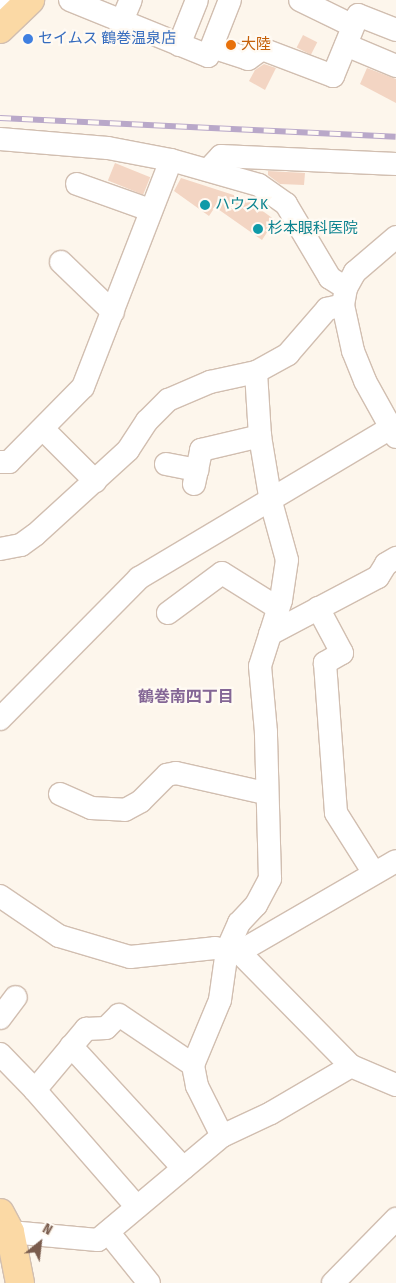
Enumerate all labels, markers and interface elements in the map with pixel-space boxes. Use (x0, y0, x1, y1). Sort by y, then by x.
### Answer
place label: セイムス 鶴巻温泉店 (38, 30, 177, 48)
marker: セイムス 鶴巻温泉店 (22, 33, 34, 45)
place label: 大陸 (241, 36, 271, 54)
marker: 大陸 (225, 39, 237, 51)
place label: ハウスK (215, 196, 268, 214)
marker: ハウスK (199, 199, 211, 211)
place label: 杉本眼科医院 (268, 220, 358, 238)
marker: 杉本眼科医院 (252, 223, 264, 235)
district label: 鶴巻南四丁目 (138, 687, 234, 707)
north arrow (15, 1218, 65, 1268)
text: N (40, 1220, 55, 1239)

